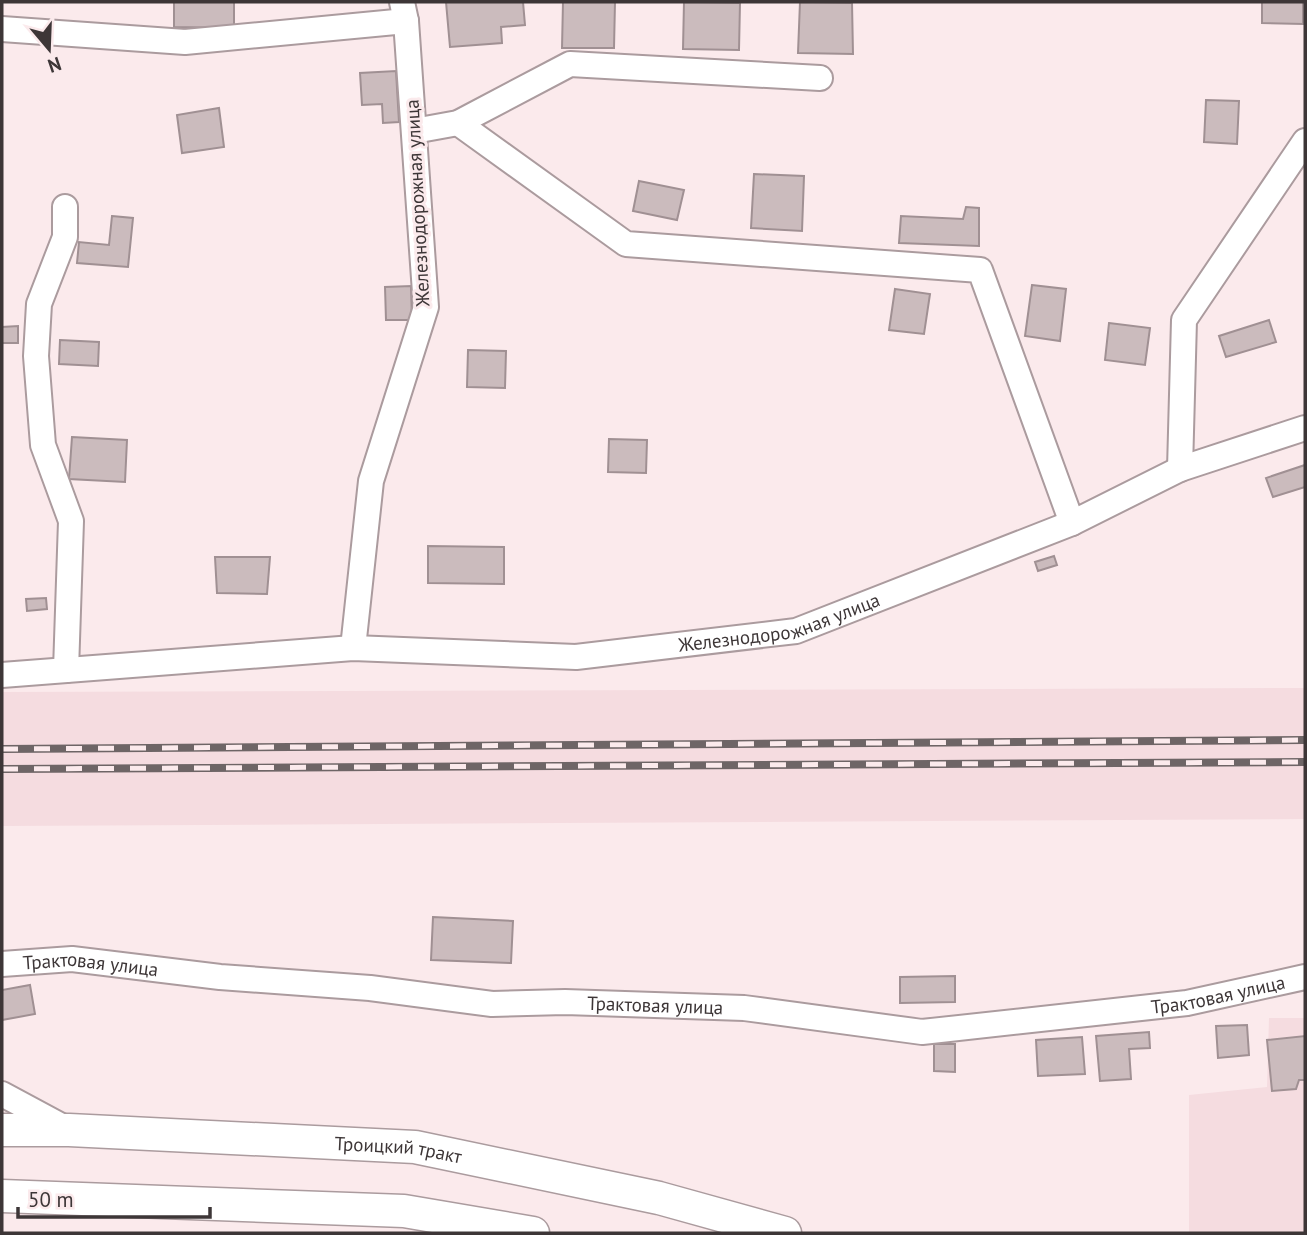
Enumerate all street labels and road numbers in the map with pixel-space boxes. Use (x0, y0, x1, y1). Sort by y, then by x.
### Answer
street label: Железнодорожная улица (400, 99, 434, 308)
street label: Железнодорожная улица (676, 587, 883, 657)
street label: Трактовая улица (22, 947, 160, 981)
street label: Трактовая улица (1150, 970, 1287, 1019)
street label: Трактовая улица (587, 991, 724, 1019)
street label: Троицкий тракт (334, 1131, 465, 1169)

